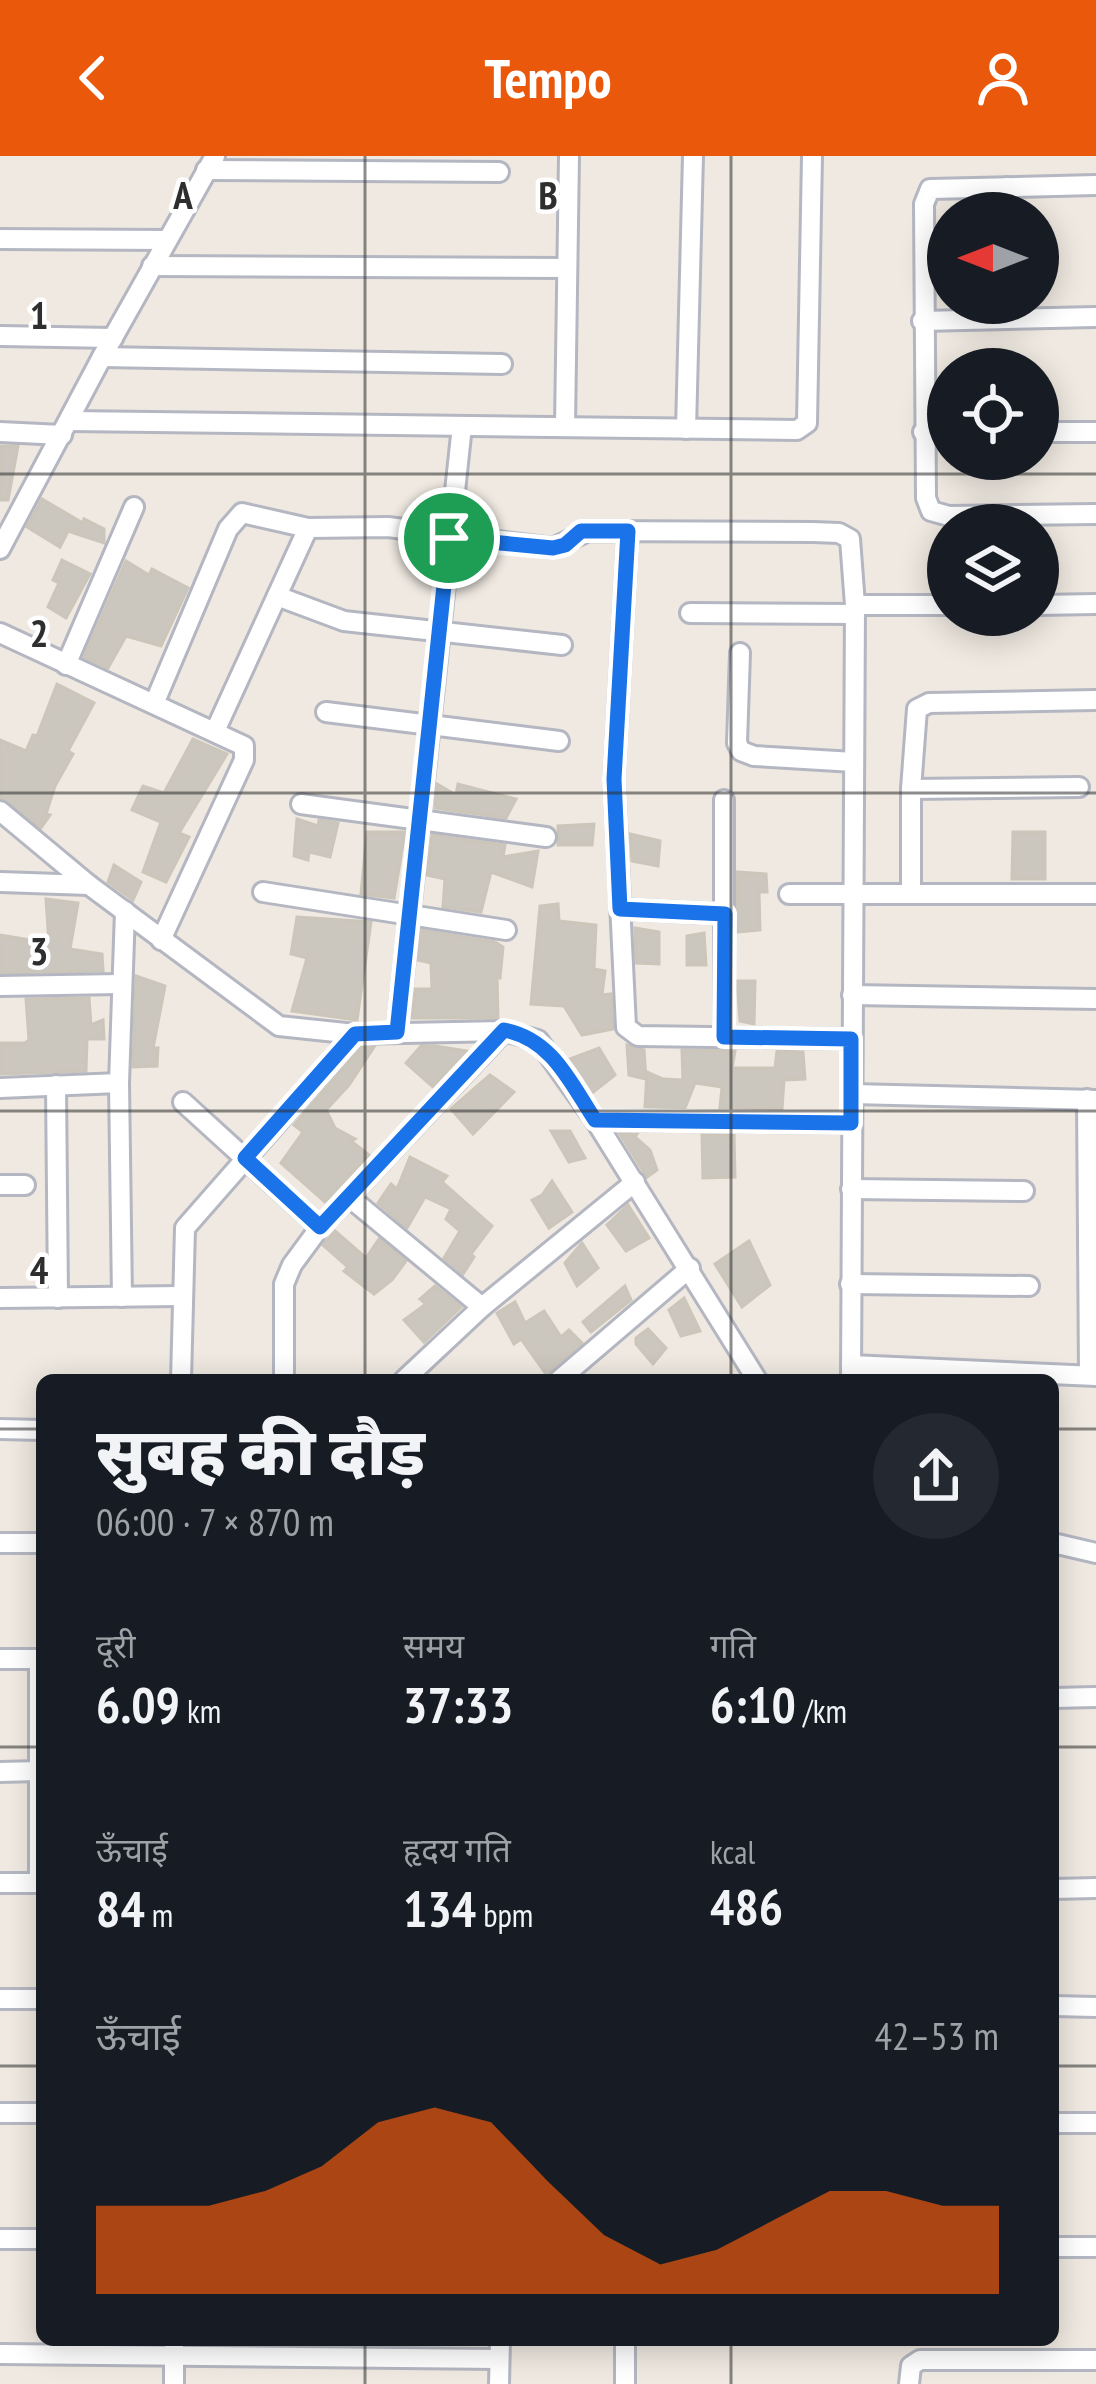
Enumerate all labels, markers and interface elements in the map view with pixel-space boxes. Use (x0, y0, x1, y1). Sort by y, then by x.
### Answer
text: Tempo (484, 43, 612, 113)
icon: back (60, 45, 126, 111)
icon: person (970, 45, 1036, 111)
text: A (172, 169, 193, 220)
text: B (538, 169, 558, 220)
north arrow (927, 192, 1059, 324)
map controls (927, 192, 1059, 636)
text: 1 (30, 289, 48, 340)
button: locate (927, 348, 1059, 480)
pin (398, 487, 500, 589)
button: layers (927, 504, 1059, 636)
icon: arrive (416, 505, 482, 571)
text: 2 (30, 607, 48, 658)
text: 3 (30, 925, 48, 976)
text: 4 (30, 1244, 49, 1295)
text: सुबह की दौड़ (96, 1408, 425, 1493)
button: share (873, 1413, 999, 1539)
text: 06:00 · 7 × 870 m (96, 1496, 334, 1547)
text: दूरी (96, 1624, 136, 1667)
text: समय (403, 1624, 464, 1667)
text: गति (710, 1624, 756, 1667)
text: 6.09 (96, 1671, 180, 1737)
text: 37:33 (403, 1671, 513, 1737)
text: 6:10 (710, 1671, 796, 1737)
text: km (180, 1689, 221, 1732)
text: /km (796, 1689, 847, 1732)
text: ऊँचाई (96, 1828, 168, 1871)
text: हृदय गति (403, 1828, 511, 1871)
text: kcal (710, 1830, 755, 1873)
text: 486 (710, 1873, 783, 1939)
text: 84 (96, 1875, 145, 1941)
text: 134 (403, 1875, 476, 1941)
text: m (145, 1893, 173, 1936)
text: bpm (476, 1893, 533, 1936)
text: ऊँचाई (96, 2010, 181, 2061)
text: 42–53 m (874, 2010, 999, 2061)

